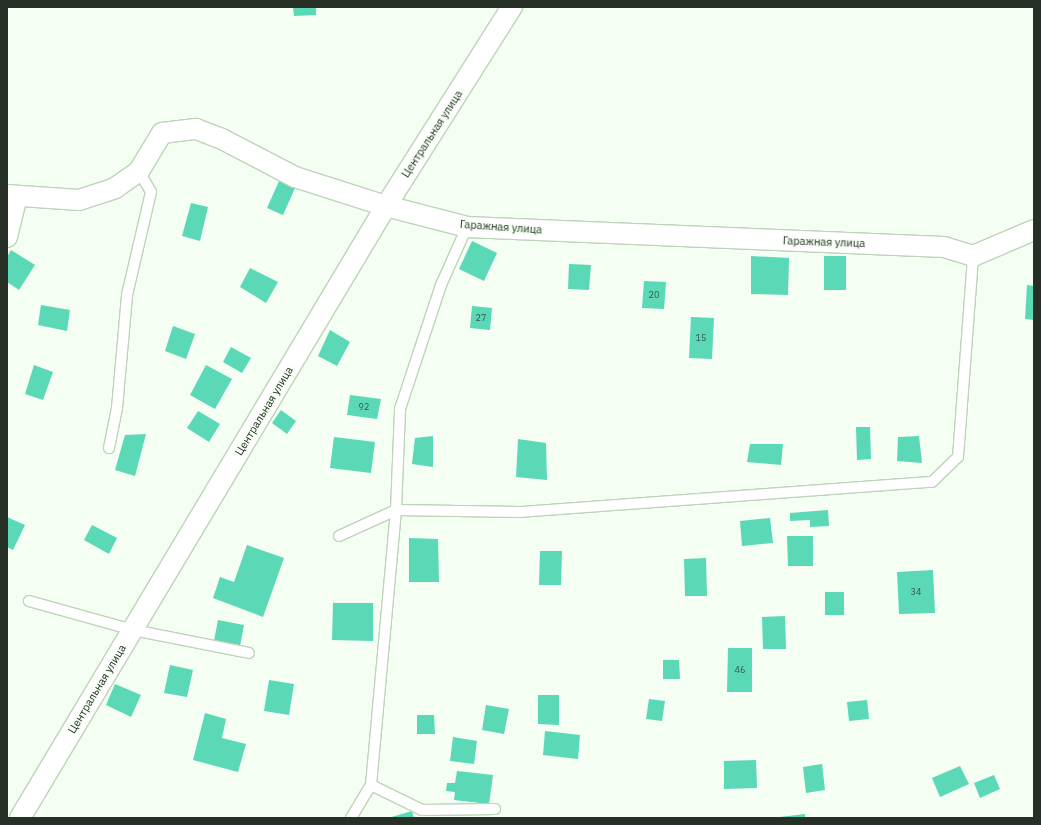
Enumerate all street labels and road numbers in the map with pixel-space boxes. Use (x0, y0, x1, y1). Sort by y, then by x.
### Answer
street label: Центральная улица (399, 88, 465, 180)
street label: Гаражная улица (459, 218, 543, 236)
street label: Гаражная улица (783, 234, 865, 250)
street label: Центральная улица (232, 364, 296, 458)
street label: Центральная улица (65, 642, 129, 736)

